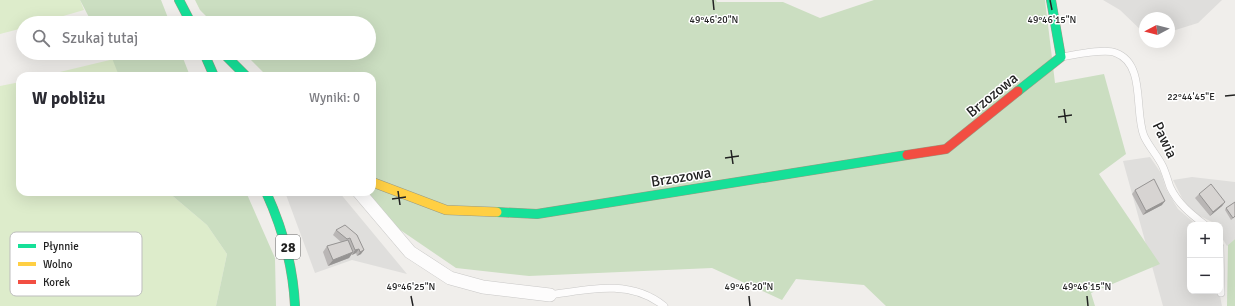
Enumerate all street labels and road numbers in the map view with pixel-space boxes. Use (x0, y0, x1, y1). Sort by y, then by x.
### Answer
street label: Brzozowa (963, 69, 1021, 121)
street label: Pawia (1149, 119, 1181, 161)
street label: Brzozowa (649, 163, 713, 191)
road number: 28 (276, 235, 300, 259)

